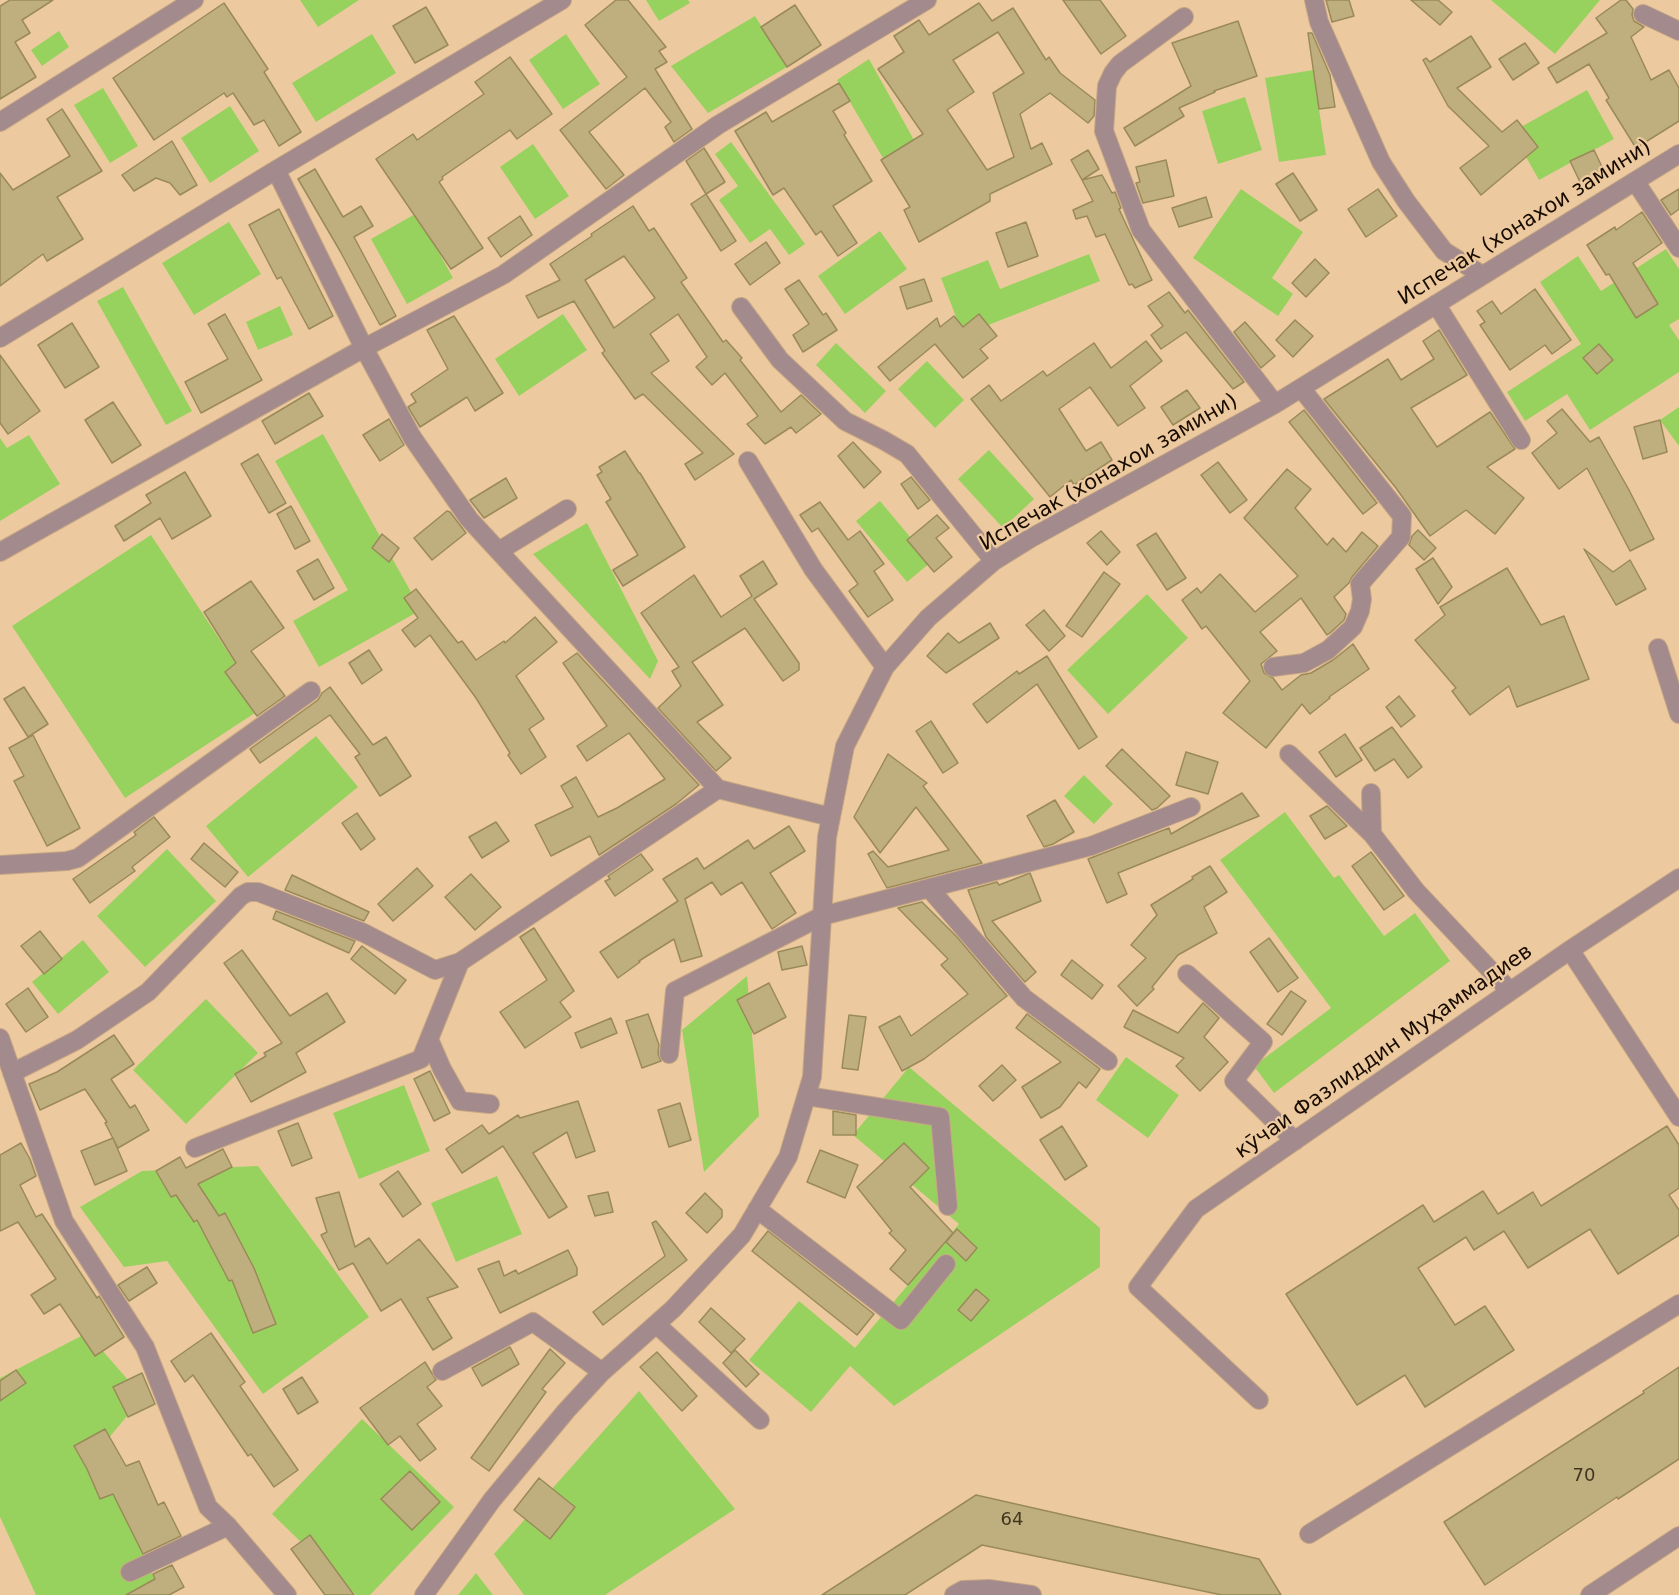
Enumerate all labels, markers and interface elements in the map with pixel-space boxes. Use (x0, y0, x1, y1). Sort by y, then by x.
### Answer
street label: Испечак (хонахои замини) (1394, 135, 1656, 311)
street label: Испечак (хонахои замини) (976, 389, 1242, 557)
street label: кӯчаи Фазлиддин Муҳаммадиев (1231, 939, 1537, 1165)
house number: 70 (1573, 1465, 1595, 1487)
house number: 64 (1001, 1509, 1023, 1531)

